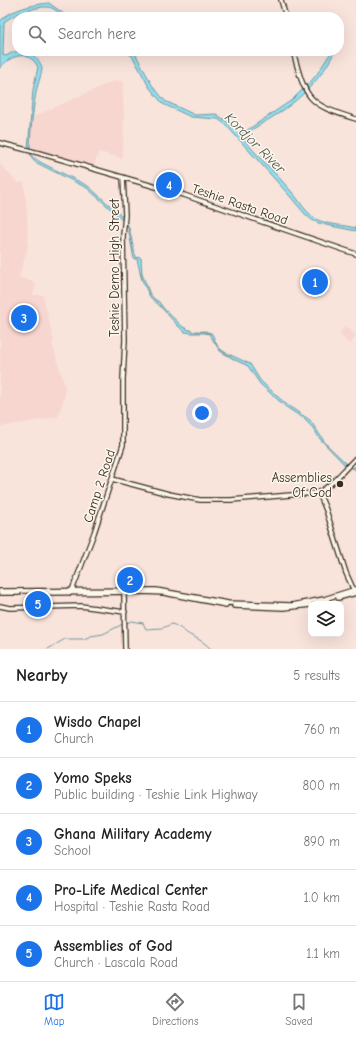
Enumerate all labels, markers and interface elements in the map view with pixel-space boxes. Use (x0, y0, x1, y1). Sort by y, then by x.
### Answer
search box (12, 12, 344, 56)
icon: search (26, 23, 48, 45)
text: Search here (58, 25, 136, 43)
water label: Kordjor River (221, 109, 290, 178)
pin: 4 (156, 170, 182, 200)
street label: Teshie Rasta Road (190, 181, 290, 227)
street label: Teshie Demo High Street (107, 198, 122, 337)
pin: 1 (302, 267, 328, 297)
pin: 3 (11, 303, 37, 333)
your location (192, 403, 212, 423)
street label: Camp 2 Road (80, 448, 118, 524)
place label: Assemblies Of God (272, 470, 332, 500)
marker: Assemblies Of God (335, 479, 345, 489)
pin: 2 (117, 565, 143, 595)
pin: 5 (25, 589, 51, 619)
map controls (308, 601, 344, 637)
button: layers (308, 601, 344, 637)
text: Nearby (16, 666, 67, 685)
text: 5 results (293, 668, 340, 683)
text: Wisdo Chapel (54, 713, 141, 731)
text: 1 (26, 722, 32, 737)
text: 760 m (304, 722, 340, 737)
text: Church (54, 731, 94, 746)
text: Yomo Speks (54, 769, 132, 787)
text: 2 (26, 778, 32, 793)
text: 800 m (302, 778, 340, 793)
text: Public building · Teshie Link Highway (54, 787, 258, 802)
text: Ghana Military Academy (54, 825, 212, 843)
text: 3 (26, 834, 32, 849)
text: 890 m (303, 834, 340, 849)
text: School (54, 843, 91, 858)
text: Pro-Life Medical Center (54, 881, 208, 899)
text: 4 (26, 890, 32, 905)
text: 1.0 km (304, 890, 340, 905)
text: Hospital · Teshie Rasta Road (54, 899, 210, 914)
text: Assemblies of God (54, 937, 173, 955)
text: 5 (26, 946, 32, 961)
text: 1.1 km (306, 946, 340, 961)
text: Church · Lascala Road (54, 955, 178, 970)
tab: Map (43, 991, 65, 1028)
tab: Directions (152, 991, 199, 1028)
tab: Saved (285, 991, 313, 1028)

